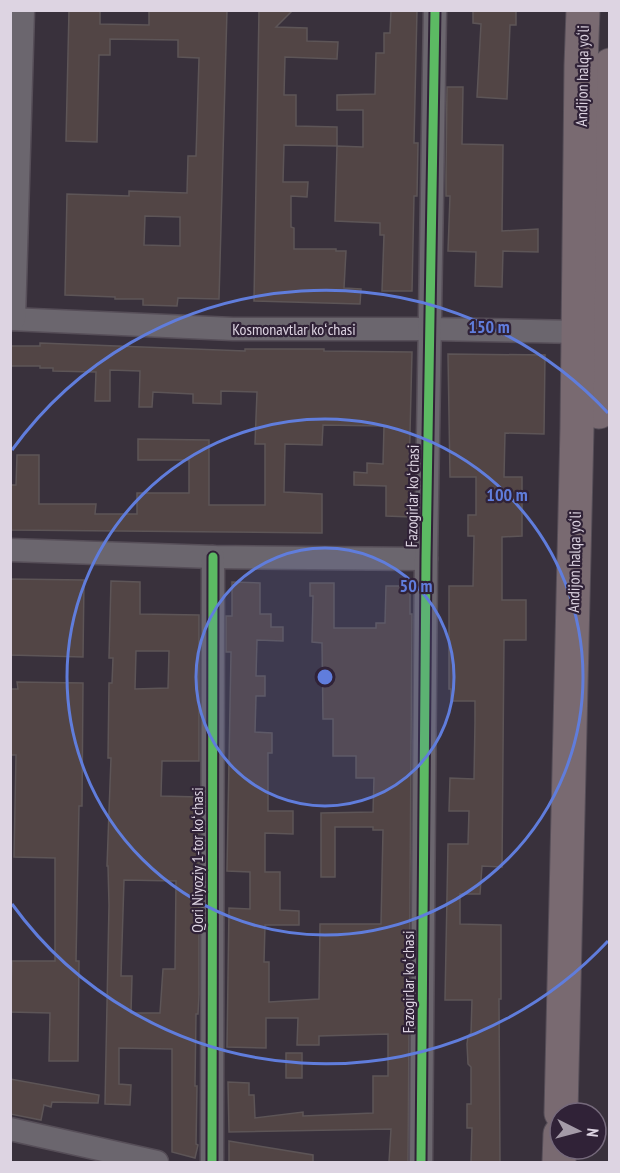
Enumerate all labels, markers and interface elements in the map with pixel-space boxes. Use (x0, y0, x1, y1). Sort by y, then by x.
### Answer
street label: Andijon halqa yo‘li (571, 25, 593, 127)
text: 150 m (468, 315, 510, 338)
street label: Kosmonavtlar koʻchasi (232, 319, 356, 339)
street label: Fazogirlar koʻchasi (401, 444, 423, 548)
text: 100 m (486, 483, 528, 506)
street label: Andijon halqa yo‘li (563, 511, 585, 613)
text: 50 m (400, 574, 432, 597)
centre of rings (315, 667, 335, 687)
street label: Qori Niyoziy 1-tor koʻchasi (187, 787, 207, 933)
street label: Fazogirlar koʻchasi (398, 931, 418, 1033)
north arrow (548, 1101, 608, 1161)
text: N (583, 1127, 603, 1138)

